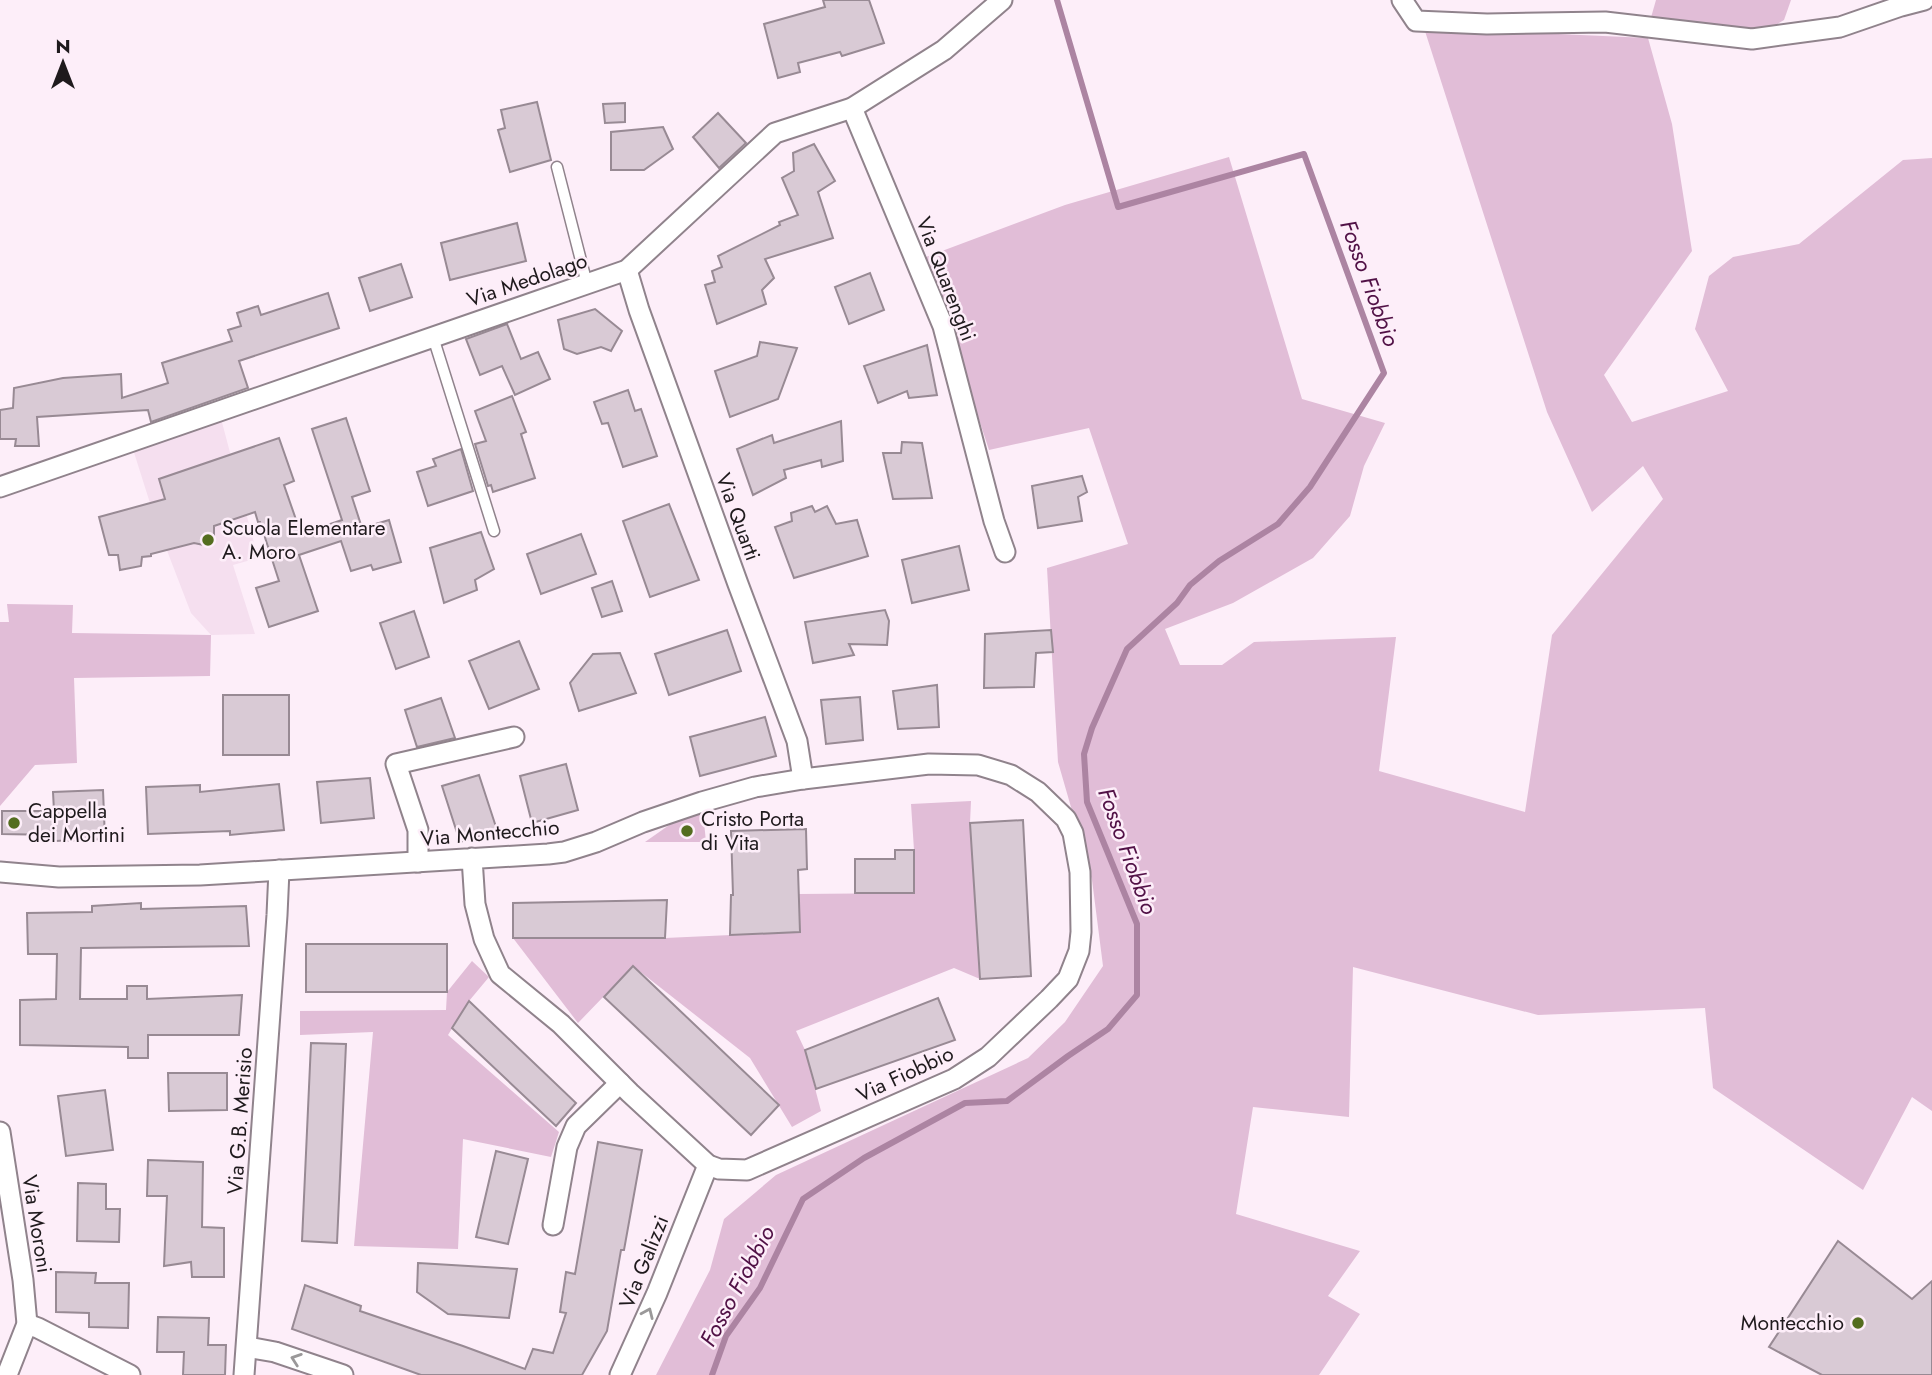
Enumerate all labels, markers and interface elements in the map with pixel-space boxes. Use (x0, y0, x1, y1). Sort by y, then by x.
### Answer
north arrow (28, 28, 98, 98)
text: N (55, 33, 71, 60)
street label: Via Quarenghi (909, 213, 983, 345)
water label: Fosso Fiobbio (1331, 215, 1409, 352)
street label: Via Medolago (463, 245, 591, 315)
street label: Via Quarti (708, 469, 768, 565)
place label: Scuola Elementare A. Moro (222, 513, 386, 567)
marker: Scuola Elementare A. Moro (200, 532, 216, 548)
water label: Fosso Fiobbio (1089, 783, 1167, 920)
place label: Cappella dei Mortini (28, 796, 125, 850)
place label: Cristo Porta di Vita (701, 804, 804, 858)
street label: Via Montecchio (419, 812, 561, 854)
marker: Cappella dei Mortini (6, 815, 22, 831)
marker: Cristo Porta di Vita (679, 823, 695, 839)
street label: Via Fiobbio (852, 1038, 958, 1110)
street label: Via G.B. Merisio (220, 1046, 260, 1196)
street label: Via Moroni (14, 1173, 60, 1275)
street label: Via Galizzi (612, 1211, 676, 1313)
water label: Fosso Fiobbio (691, 1219, 783, 1352)
one-way arrow (640, 1308, 654, 1320)
place label: Montecchio (1741, 1308, 1844, 1338)
marker: Montecchio (1850, 1315, 1866, 1331)
one-way arrow (290, 1353, 302, 1367)

